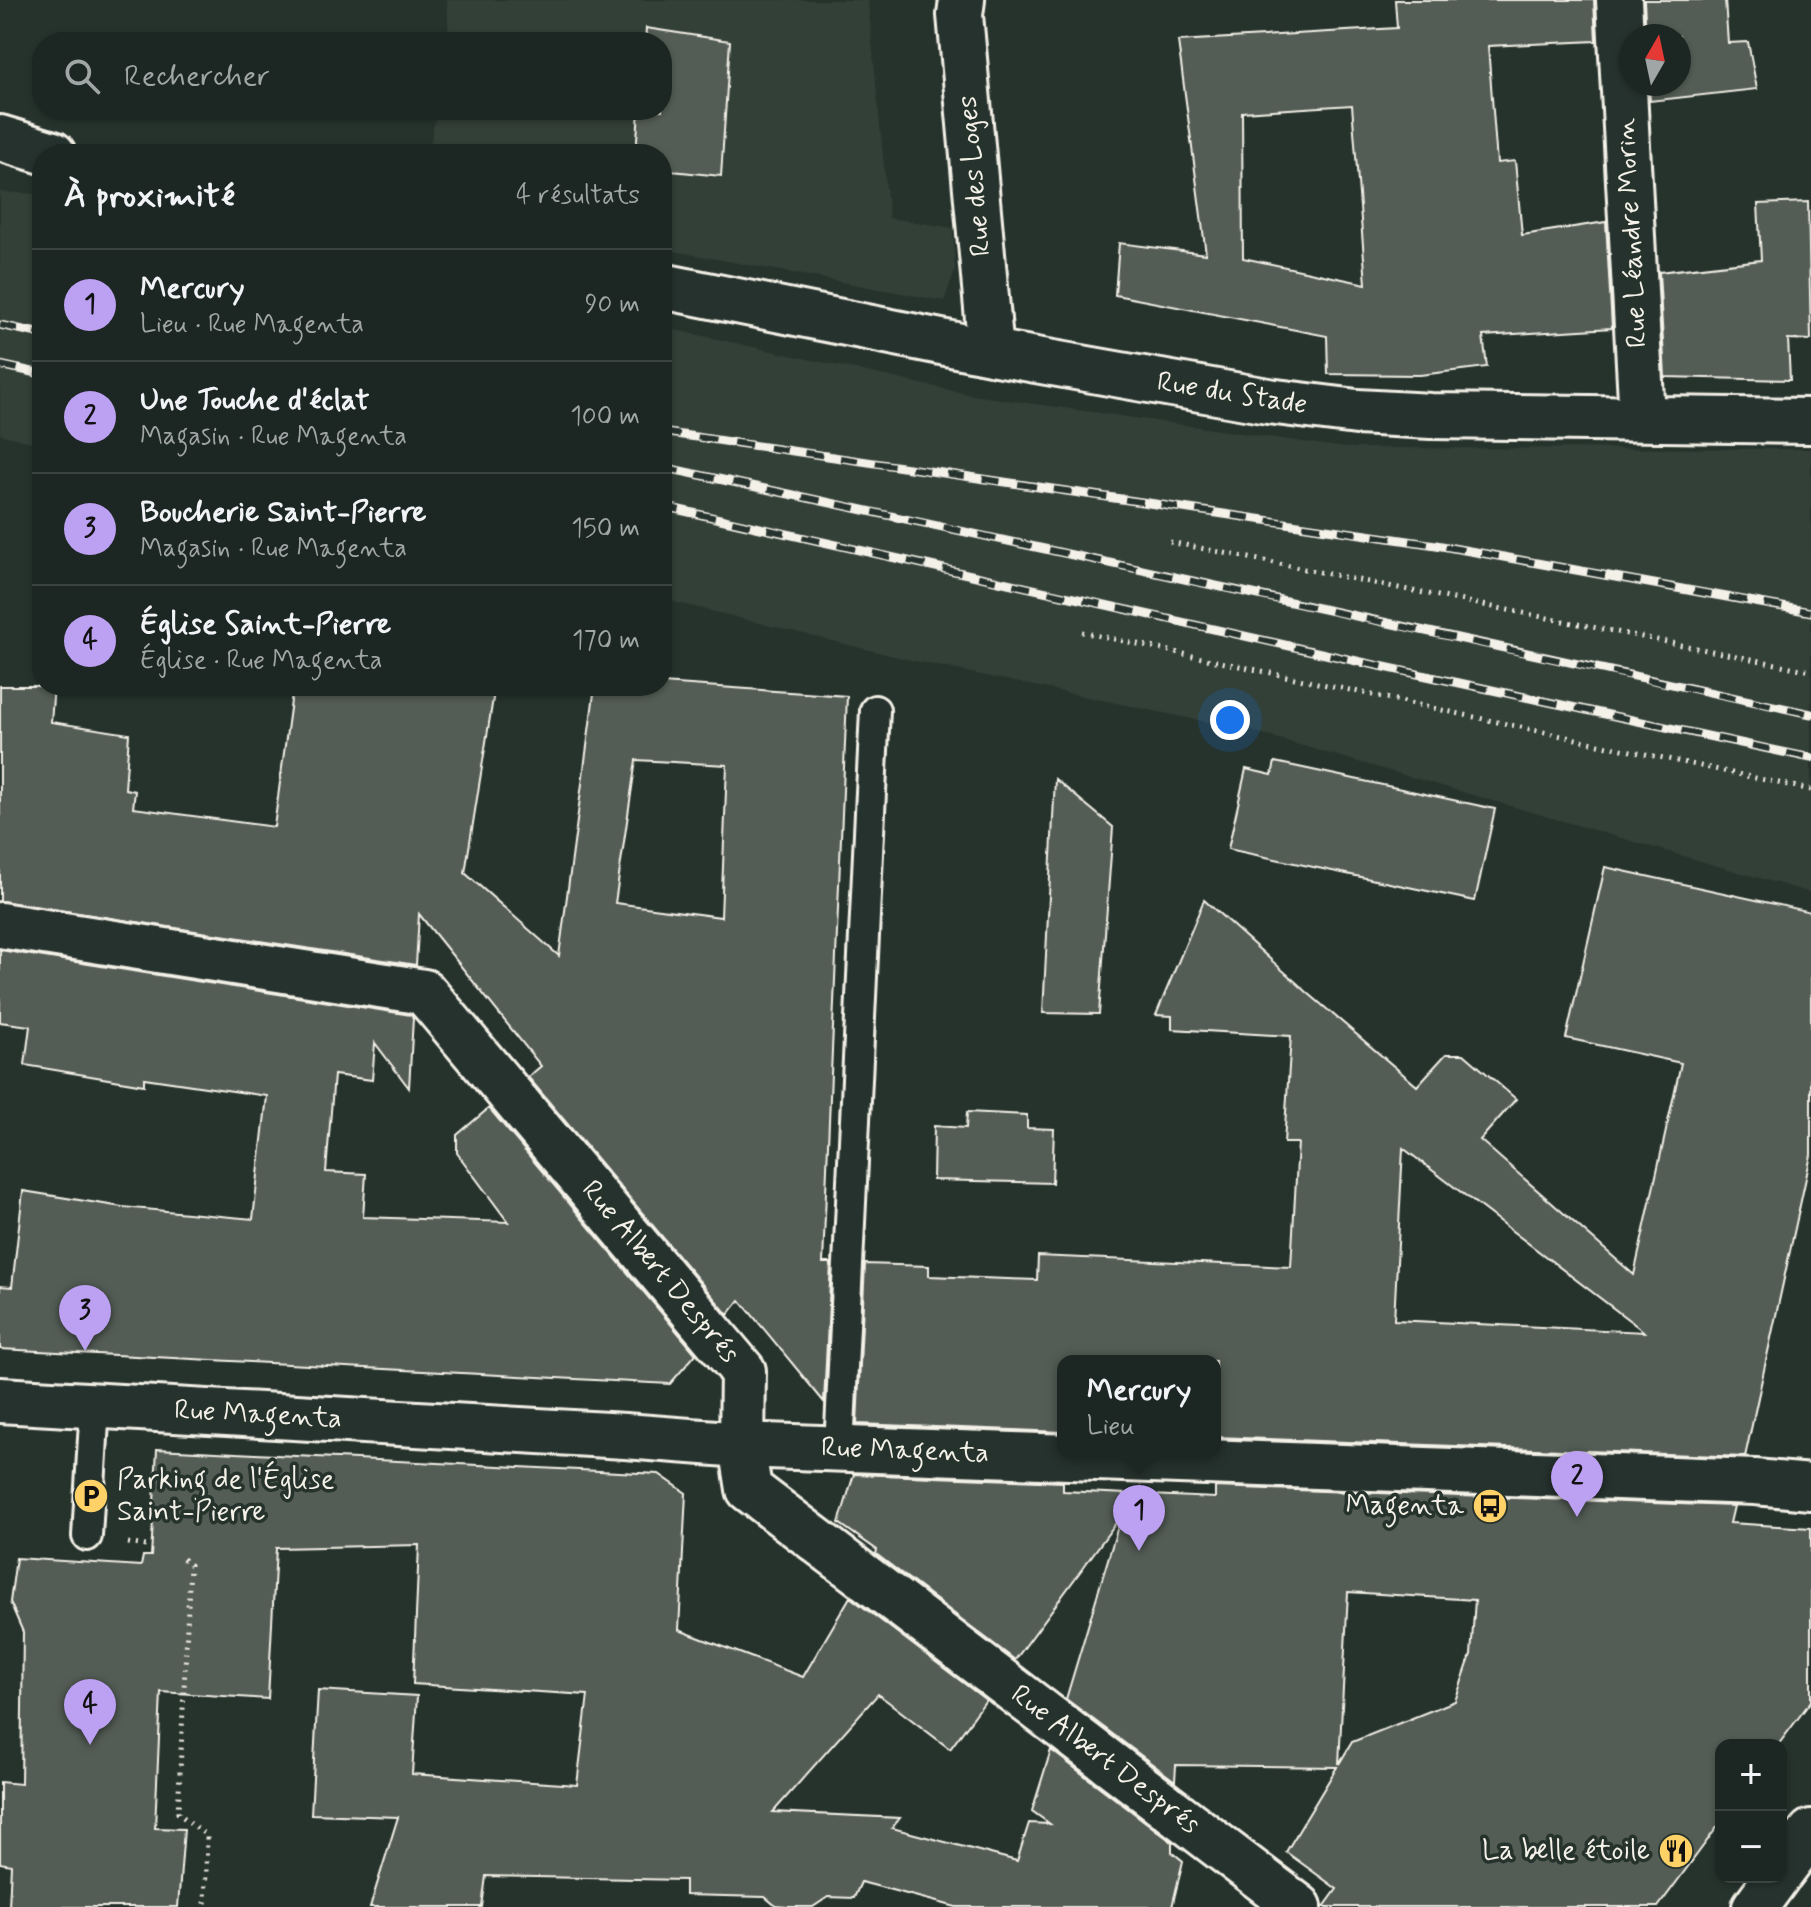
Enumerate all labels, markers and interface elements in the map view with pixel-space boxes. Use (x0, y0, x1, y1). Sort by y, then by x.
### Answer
north arrow (1619, 24, 1691, 96)
search box (32, 32, 672, 120)
icon: search (60, 54, 104, 98)
text: Rechercher (124, 57, 270, 96)
street label: Rue des Loges (950, 94, 1000, 258)
street label: Rue Léandre Morin (1608, 117, 1656, 349)
text: À proximité (64, 174, 235, 219)
text: 4 résultats (516, 179, 640, 213)
text: Mercury (140, 269, 245, 308)
text: 1 (84, 288, 96, 322)
text: 90 m (585, 288, 640, 322)
text: Lieu · Rue Magenta (140, 308, 364, 342)
street label: Rue du Stade (1154, 364, 1310, 424)
text: Une Touche d'éclat (140, 381, 369, 420)
text: 2 (84, 400, 96, 434)
text: 100 m (570, 400, 640, 434)
text: Magasin · Rue Magenta (140, 420, 407, 454)
text: Boucherie Saint-Pierre (140, 493, 426, 532)
text: 3 (84, 512, 96, 546)
text: 150 m (571, 512, 640, 546)
text: Magasin · Rue Magenta (140, 532, 407, 566)
text: Église Saint-Pierre (140, 605, 391, 644)
text: 4 (82, 624, 98, 658)
text: 170 m (572, 624, 640, 658)
text: Église · Rue Magenta (140, 644, 383, 678)
your location (1210, 700, 1250, 740)
street label: Rue Albert Després (573, 1173, 747, 1371)
pin: 3 (59, 1285, 111, 1351)
popup (1057, 1355, 1221, 1459)
text: Mercury (1087, 1371, 1191, 1410)
street label: Rue Magenta (173, 1392, 343, 1441)
text: Lieu (1087, 1410, 1135, 1444)
street label: Rue Magenta (820, 1430, 990, 1475)
pin: 2 (1551, 1451, 1603, 1517)
place label: Parking de l'Église Saint-Pierre (117, 1460, 335, 1531)
parking icon: Parking de l'Église Saint-Pierre (72, 1477, 110, 1515)
pin: 1 (1113, 1485, 1165, 1551)
bus stop icon: Magenta (1471, 1487, 1509, 1525)
place label: Magenta (1346, 1488, 1464, 1528)
street label: Rue Albert Després (1003, 1677, 1207, 1843)
pin: 4 (64, 1679, 116, 1745)
map controls (1715, 1739, 1787, 1883)
button: + (1715, 1739, 1787, 1811)
button: − (1715, 1811, 1787, 1883)
restaurant icon: La belle étoile (1657, 1832, 1695, 1870)
place label: La belle étoile (1482, 1833, 1650, 1870)

